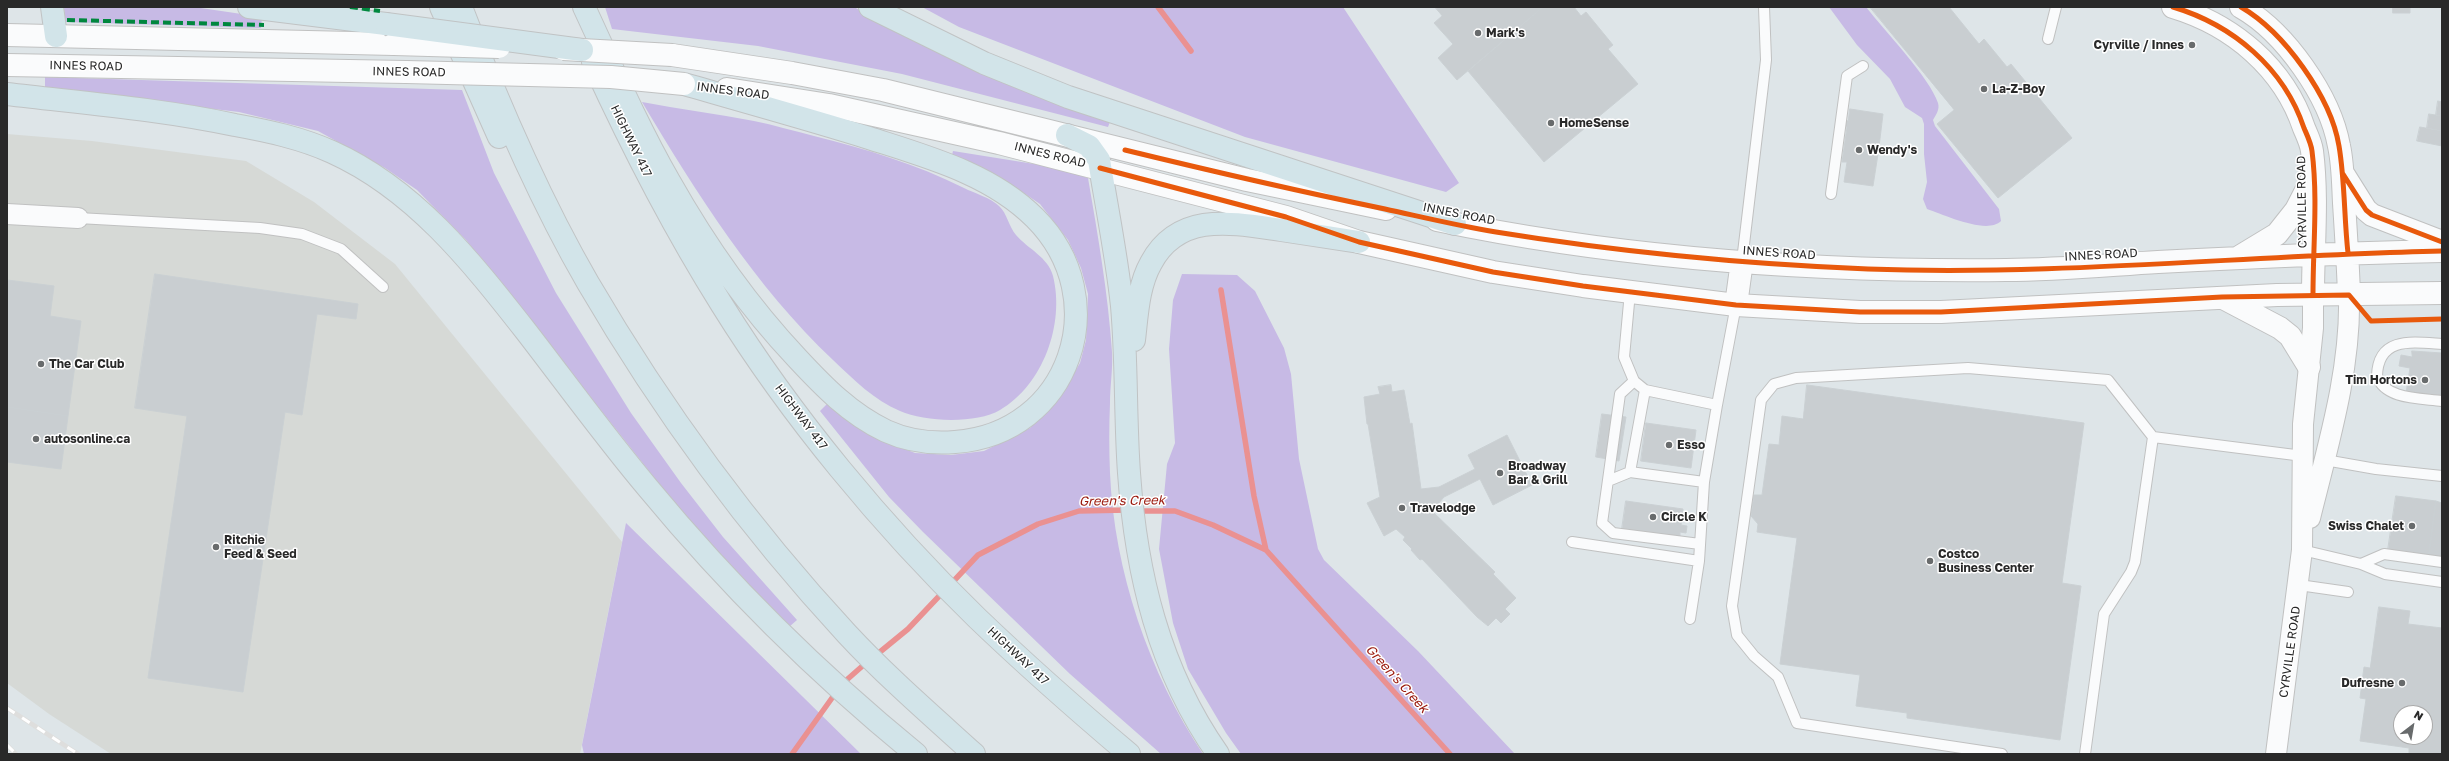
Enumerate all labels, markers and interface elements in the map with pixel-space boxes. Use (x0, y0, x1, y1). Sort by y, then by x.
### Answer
place label: Mark's (1486, 26, 1525, 40)
marker: Mark's (1473, 28, 1483, 38)
place label: Cyrville / Innes (2094, 38, 2184, 52)
marker: Cyrville / Innes (2187, 40, 2197, 50)
street label: INNES ROAD (49, 58, 123, 74)
street label: INNES ROAD (372, 64, 446, 80)
street label: INNES ROAD (696, 79, 770, 103)
place label: La-Z-Boy (1992, 82, 2045, 96)
marker: La-Z-Boy (1979, 84, 1989, 94)
street label: HIGHWAY 417 (607, 103, 655, 179)
place label: HomeSense (1559, 116, 1629, 130)
marker: HomeSense (1546, 118, 1556, 128)
street label: INNES ROAD (1013, 139, 1087, 171)
place label: Wendy's (1867, 143, 1917, 157)
marker: Wendy's (1854, 145, 1864, 155)
street label: CYRVILLE ROAD (2294, 156, 2310, 248)
street label: INNES ROAD (1422, 200, 1496, 228)
street label: INNES ROAD (1742, 243, 1816, 263)
street label: INNES ROAD (2064, 246, 2138, 264)
place label: The Car Club (49, 357, 124, 371)
marker: The Car Club (36, 359, 46, 369)
place label: Tim Hortons (2345, 373, 2417, 387)
marker: Tim Hortons (2420, 375, 2430, 385)
street label: HIGHWAY 417 (772, 381, 830, 453)
place label: autosonline.ca (44, 432, 130, 446)
marker: autosonline.ca (31, 434, 41, 444)
place label: Esso (1677, 438, 1705, 452)
marker: Esso (1664, 440, 1674, 450)
place label: Broadway Bar & Grill (1508, 459, 1567, 487)
marker: Broadway Bar & Grill (1495, 468, 1505, 478)
water label: Green's Creek (1079, 492, 1165, 510)
place label: Travelodge (1410, 501, 1476, 515)
marker: Travelodge (1397, 503, 1407, 513)
place label: Circle K (1661, 510, 1707, 524)
marker: Circle K (1648, 512, 1658, 522)
place label: Swiss Chalet (2328, 519, 2404, 533)
marker: Swiss Chalet (2407, 521, 2417, 531)
place label: Ritchie Feed & Seed (224, 533, 297, 561)
marker: Ritchie Feed & Seed (211, 542, 221, 552)
place label: Costco Business Center (1938, 547, 2034, 575)
marker: Costco Business Center (1925, 556, 1935, 566)
street label: CYRVILLE ROAD (2276, 605, 2304, 699)
street label: HIGHWAY 417 (984, 624, 1052, 688)
water label: Green's Creek (1362, 642, 1432, 716)
place label: Dufresne (2341, 676, 2394, 690)
marker: Dufresne (2397, 678, 2407, 688)
north arrow (2393, 705, 2433, 745)
text: N (2412, 707, 2426, 723)

